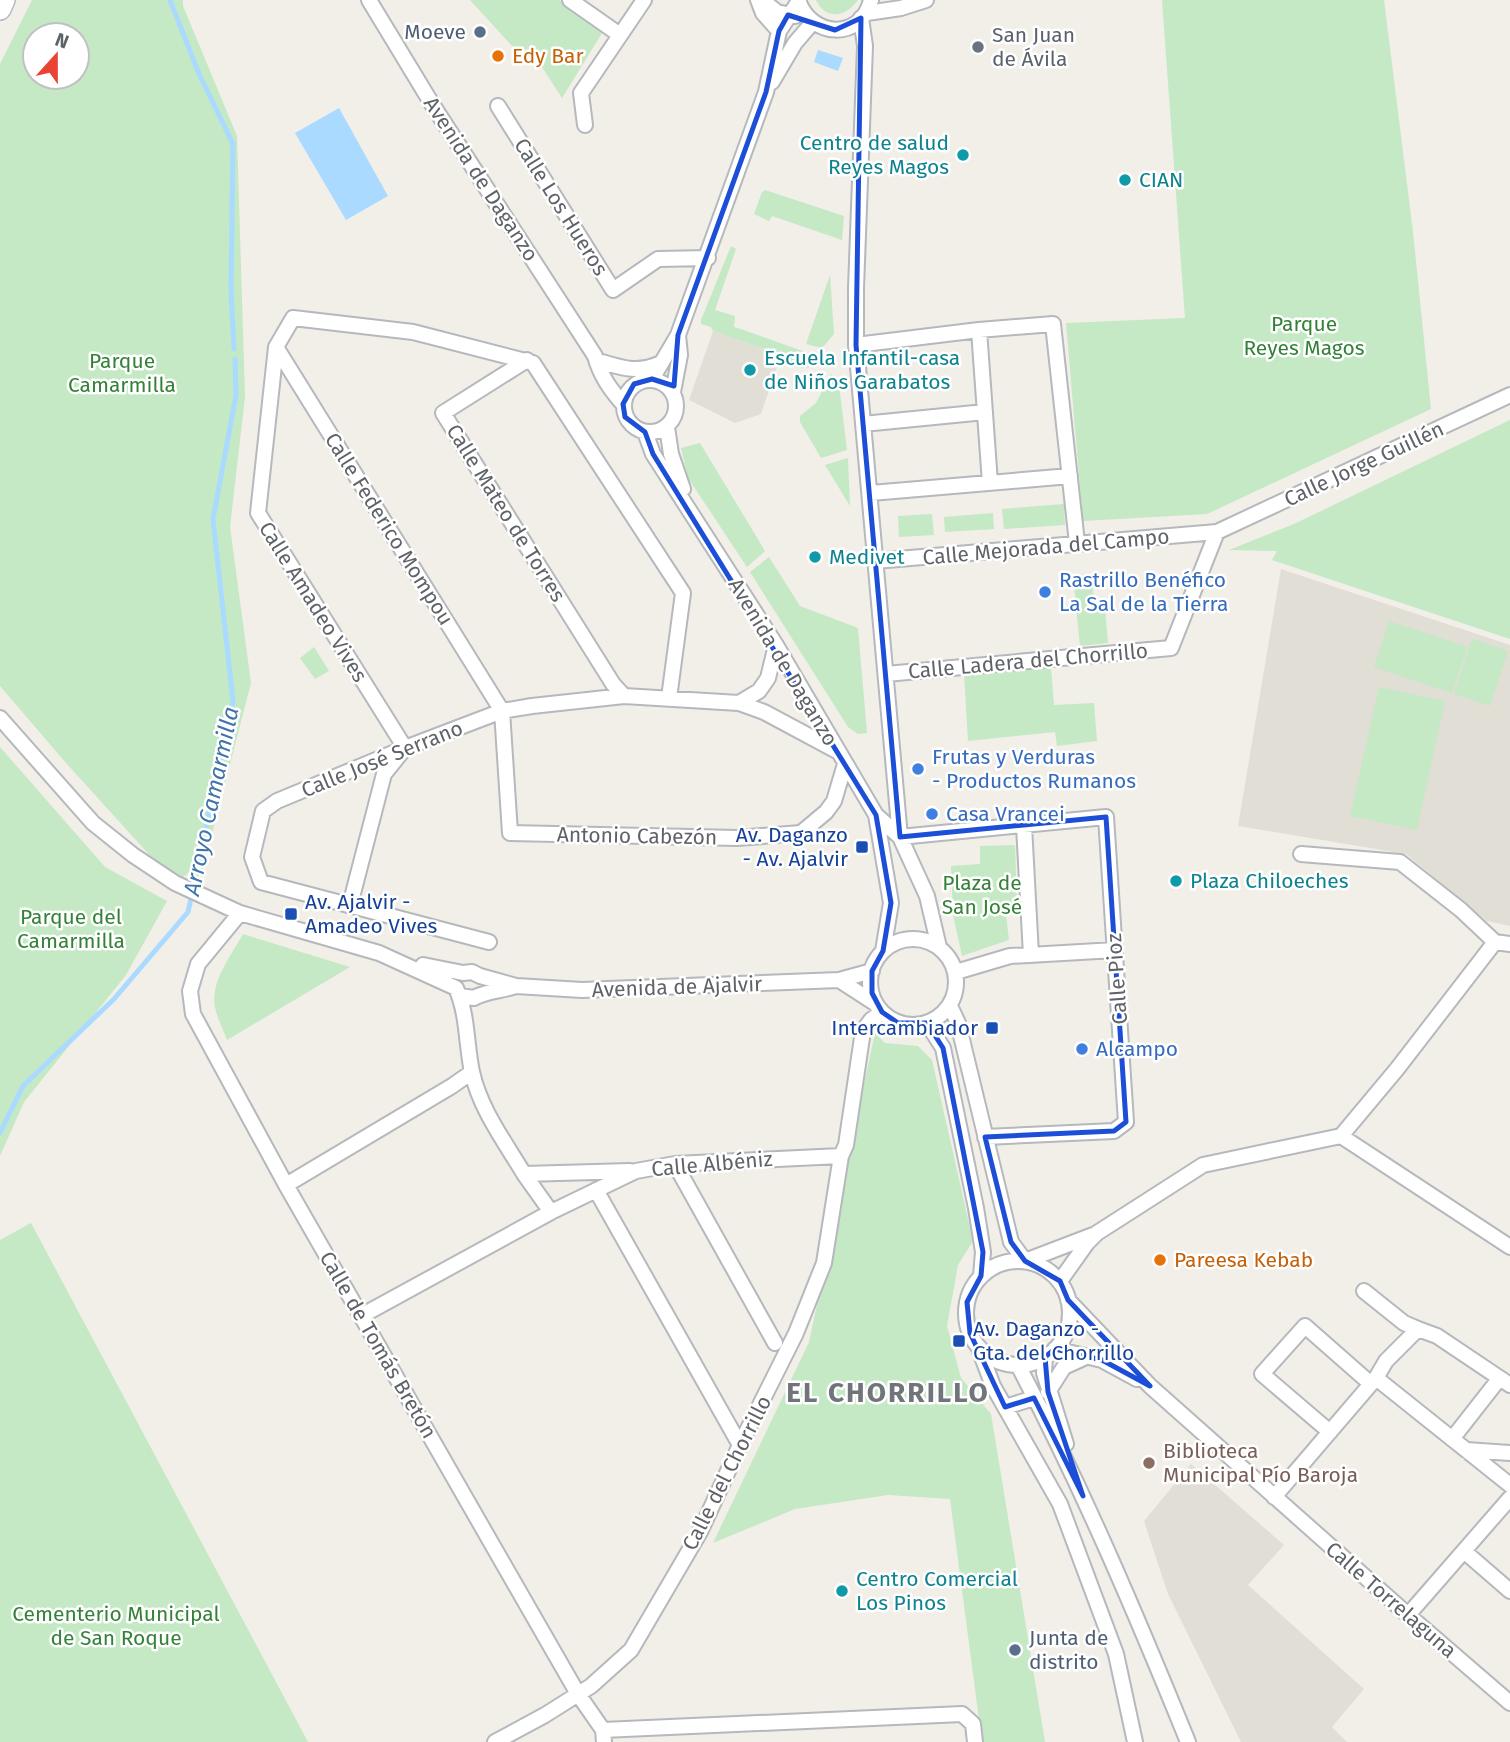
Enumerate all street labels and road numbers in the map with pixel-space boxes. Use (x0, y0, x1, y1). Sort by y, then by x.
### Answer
street label: Avenida de Daganzo (418, 92, 544, 266)
street label: Calle Los Hueros (508, 134, 614, 281)
street label: Calle Jorge Guillén (1280, 416, 1448, 512)
street label: Calle Mateo de Torres (441, 419, 571, 607)
street label: Calle Federico Mompou (319, 428, 459, 630)
street label: Calle Amadeo Vives (253, 517, 373, 687)
street label: Calle Mejorada del Campo (921, 523, 1171, 571)
street label: Avenida de Daganzo (723, 573, 843, 751)
street label: Calle Ladera del Chorrillo (907, 638, 1149, 684)
street label: Calle José Serrano (297, 715, 467, 803)
street label: Antonio Cabezón (557, 822, 717, 850)
street label: Calle Pioz (1101, 933, 1133, 1025)
street label: Avenida de Ajalvir (591, 971, 763, 1003)
street label: Calle Albéniz (650, 1146, 774, 1182)
street label: Calle de Tomás Bretón (314, 1247, 442, 1443)
street label: Calle del Chorrillo (677, 1391, 777, 1555)
street label: Calle Torrelaguna (1320, 1536, 1462, 1664)

